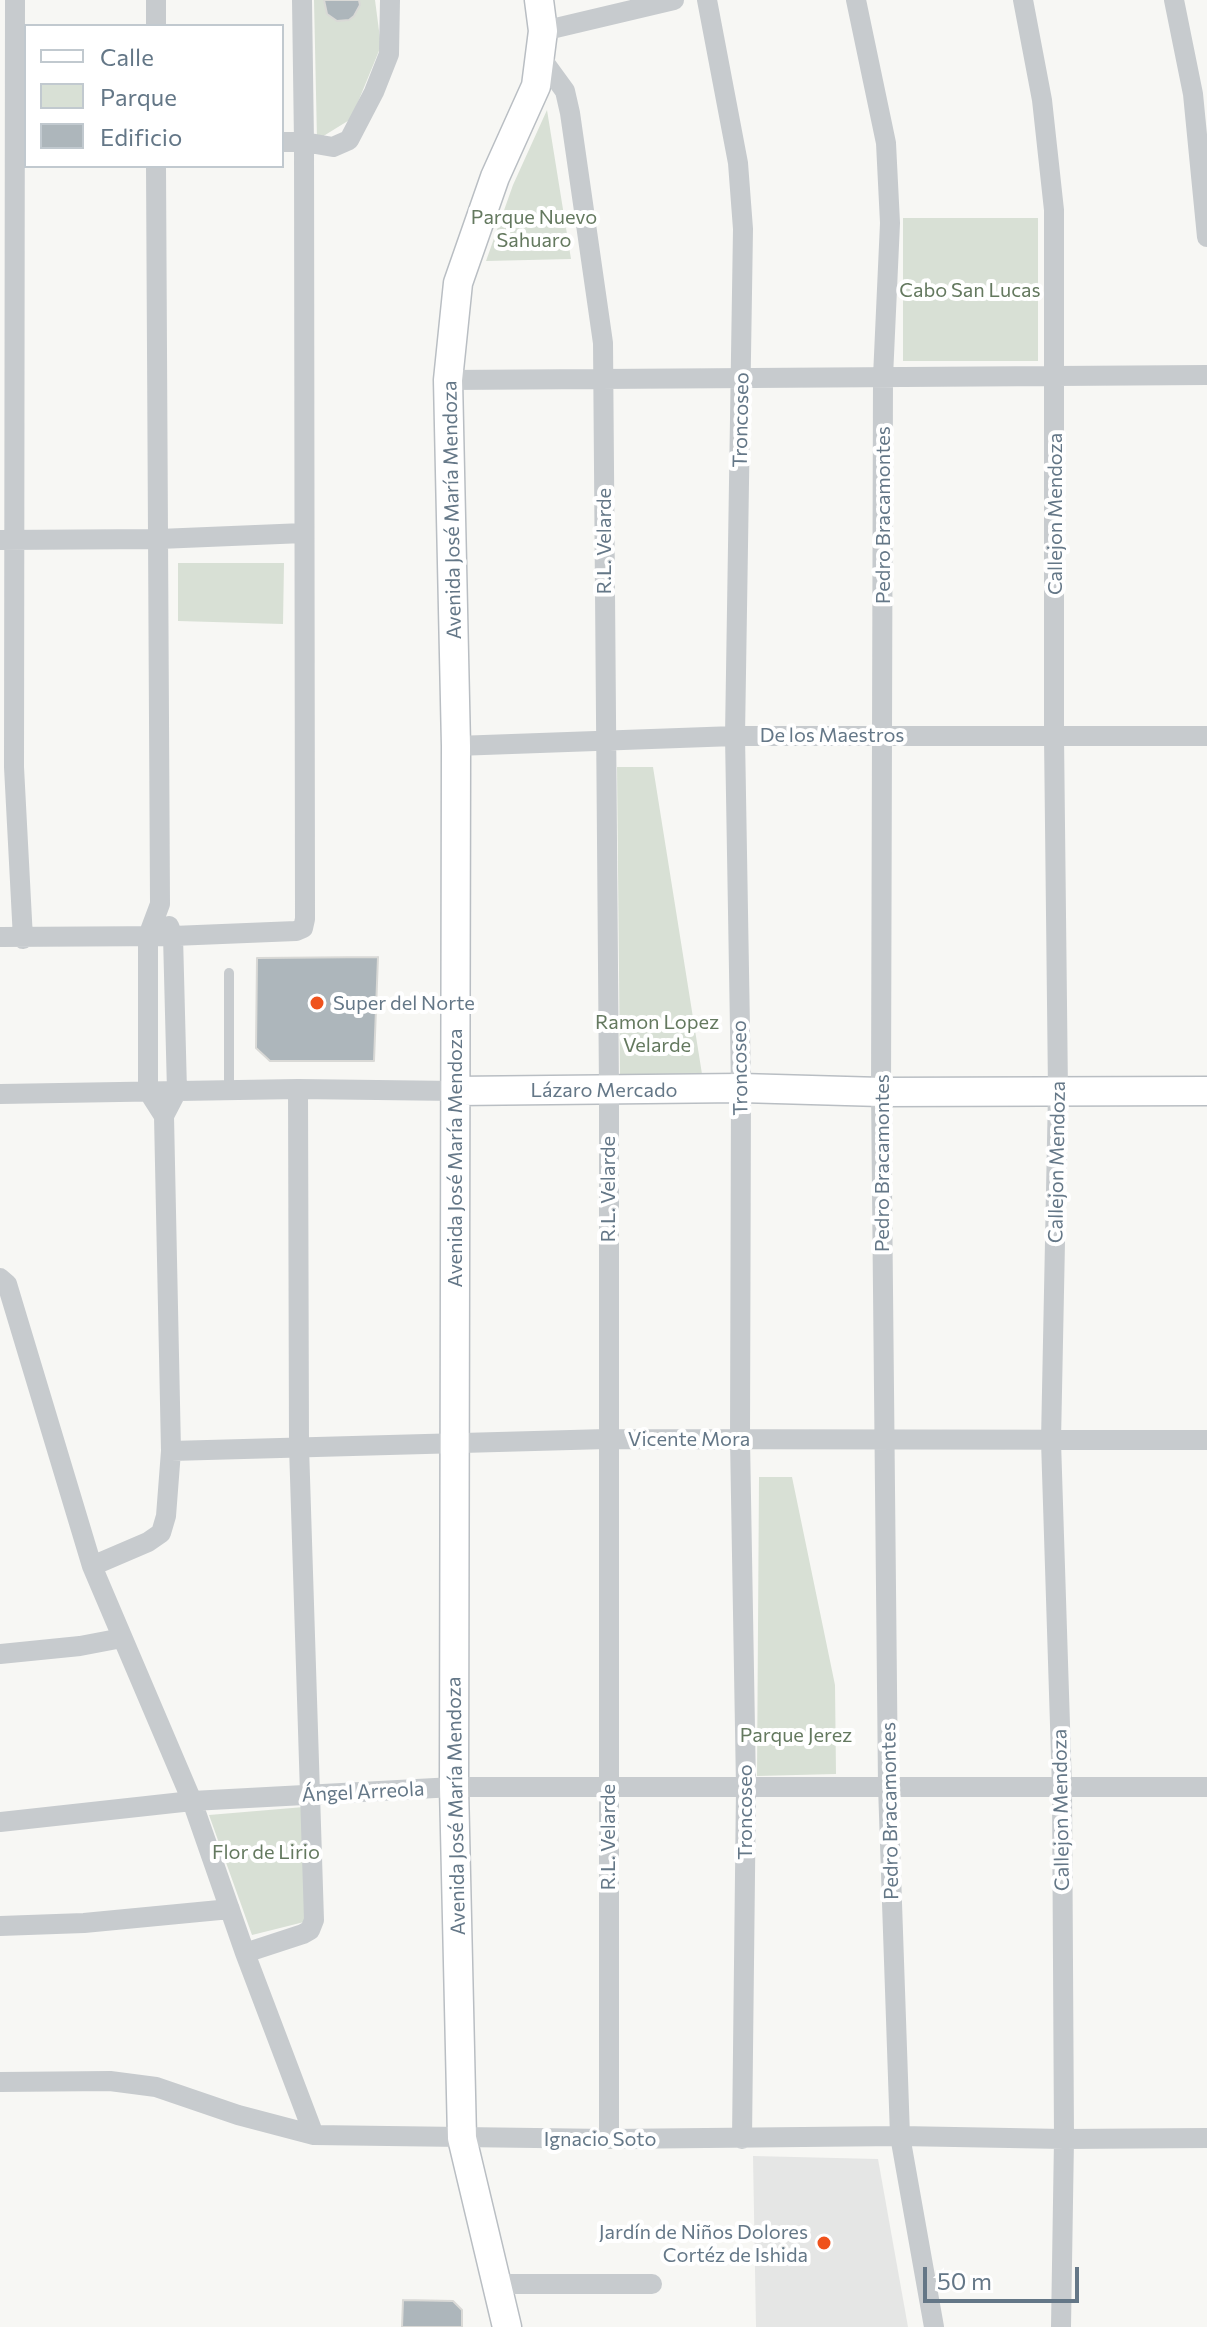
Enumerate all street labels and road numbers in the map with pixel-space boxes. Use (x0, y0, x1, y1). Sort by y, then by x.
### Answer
street label: Troncoseo (728, 372, 754, 468)
street label: Avenida José María Mendoza (438, 380, 466, 640)
street label: Pedro Bracamontes (871, 426, 895, 604)
street label: Callejon Mendoza (1043, 433, 1067, 595)
street label: R.L. Velarde (592, 488, 616, 594)
street label: De los Maestros (760, 723, 904, 747)
street label: Troncoseo (727, 1020, 753, 1116)
street label: Avenida José María Mendoza (443, 1029, 467, 1287)
street label: Pedro Bracamontes (870, 1074, 894, 1252)
street label: Lázaro Mercado (531, 1078, 677, 1102)
street label: Callejon Mendoza (1044, 1081, 1070, 1243)
street label: R.L. Velarde (596, 1136, 620, 1242)
street label: Vicente Mora (628, 1427, 750, 1451)
street label: Avenida José María Mendoza (442, 1676, 470, 1936)
street label: Pedro Bracamontes (876, 1722, 904, 1900)
street label: Callejon Mendoza (1048, 1729, 1074, 1891)
street label: Troncoseo (733, 1764, 757, 1860)
street label: Ángel Arreola (301, 1777, 425, 1807)
street label: R.L. Velarde (596, 1784, 620, 1890)
street label: Ignacio Soto (544, 2127, 656, 2151)

